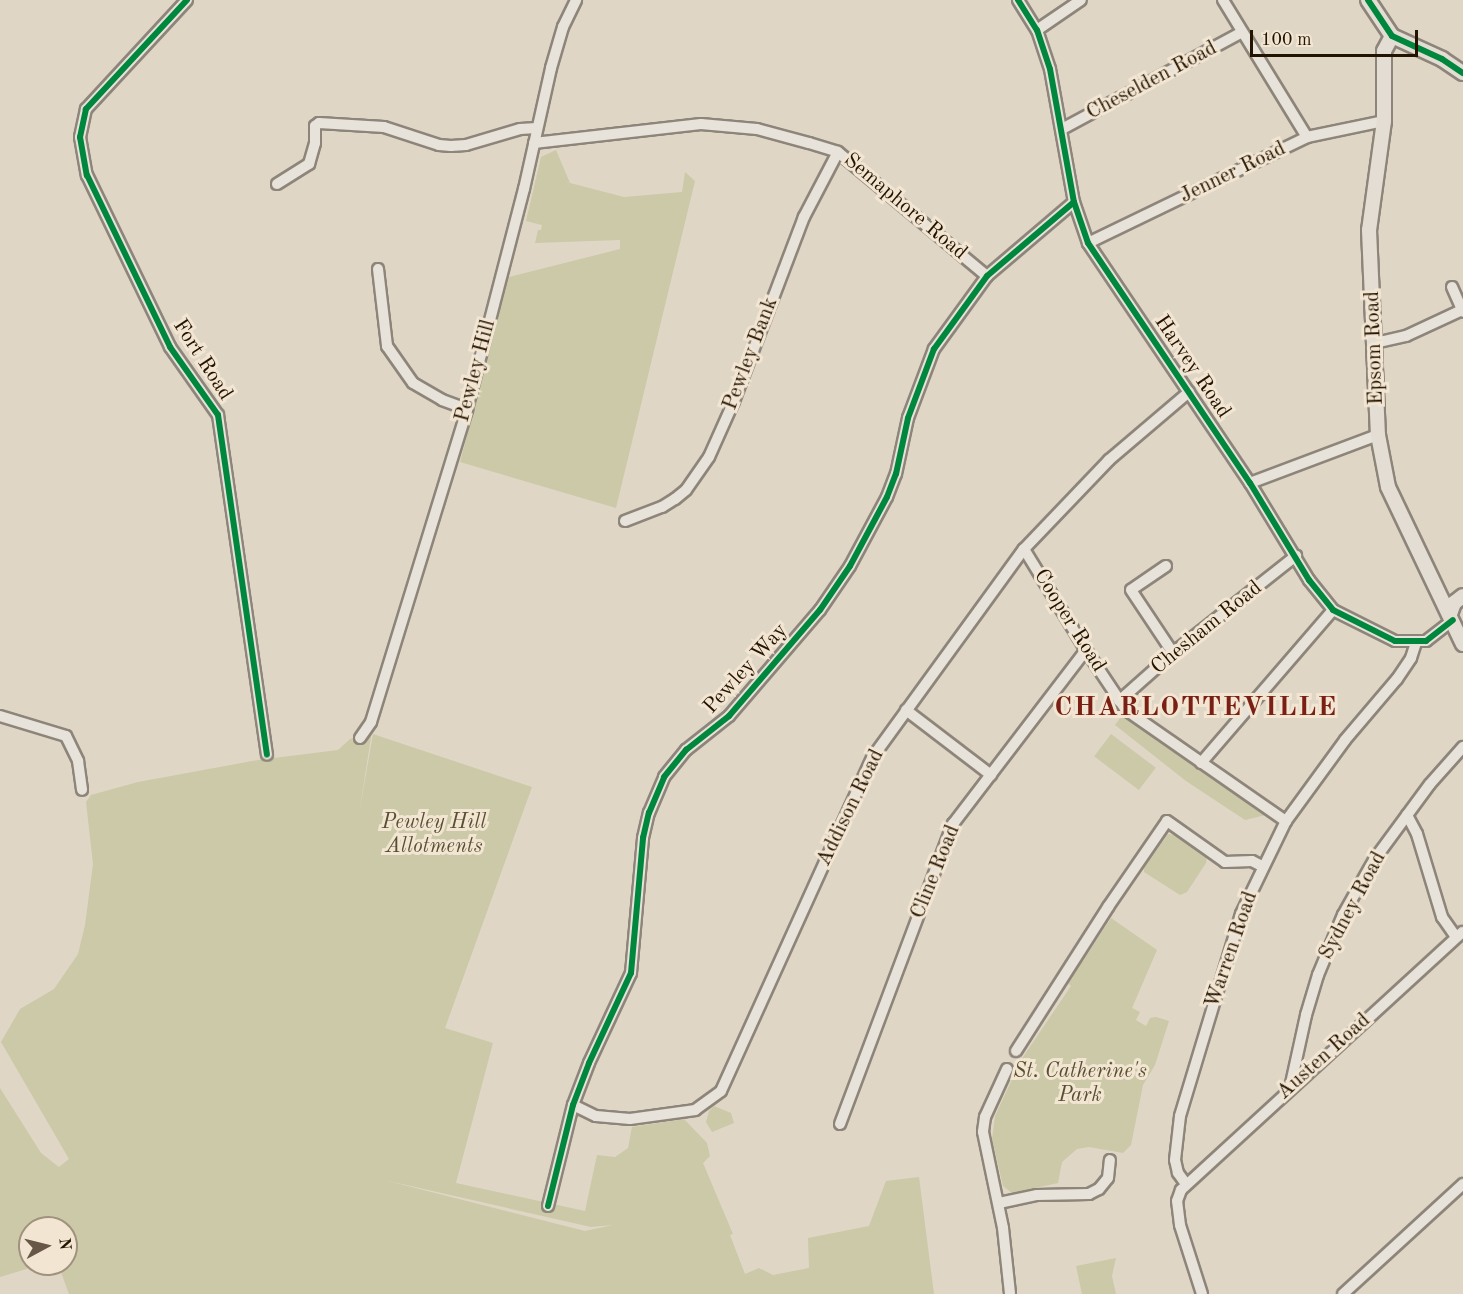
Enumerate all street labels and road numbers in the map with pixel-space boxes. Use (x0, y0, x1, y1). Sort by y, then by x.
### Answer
street label: Cheselden Road (1082, 36, 1222, 126)
street label: Jenner Road (1176, 137, 1290, 209)
street label: Semaphore Road (838, 148, 972, 266)
street label: Epsom Road (1360, 290, 1390, 406)
street label: Pewley Bank (718, 294, 784, 414)
street label: Harvey Road (1148, 311, 1236, 423)
street label: Fort Road (166, 315, 238, 405)
street label: Pewley Hill (450, 317, 502, 425)
street label: Cooper Road (1027, 565, 1111, 677)
street label: Chesham Road (1146, 576, 1268, 680)
street label: Pewley Way (699, 618, 793, 720)
street label: Addison Road (812, 745, 890, 871)
street label: Cline Road (906, 821, 966, 923)
street label: Sydney Road (1314, 848, 1392, 964)
street label: Warren Road (1200, 888, 1264, 1012)
street label: Austen Road (1272, 1008, 1376, 1106)

